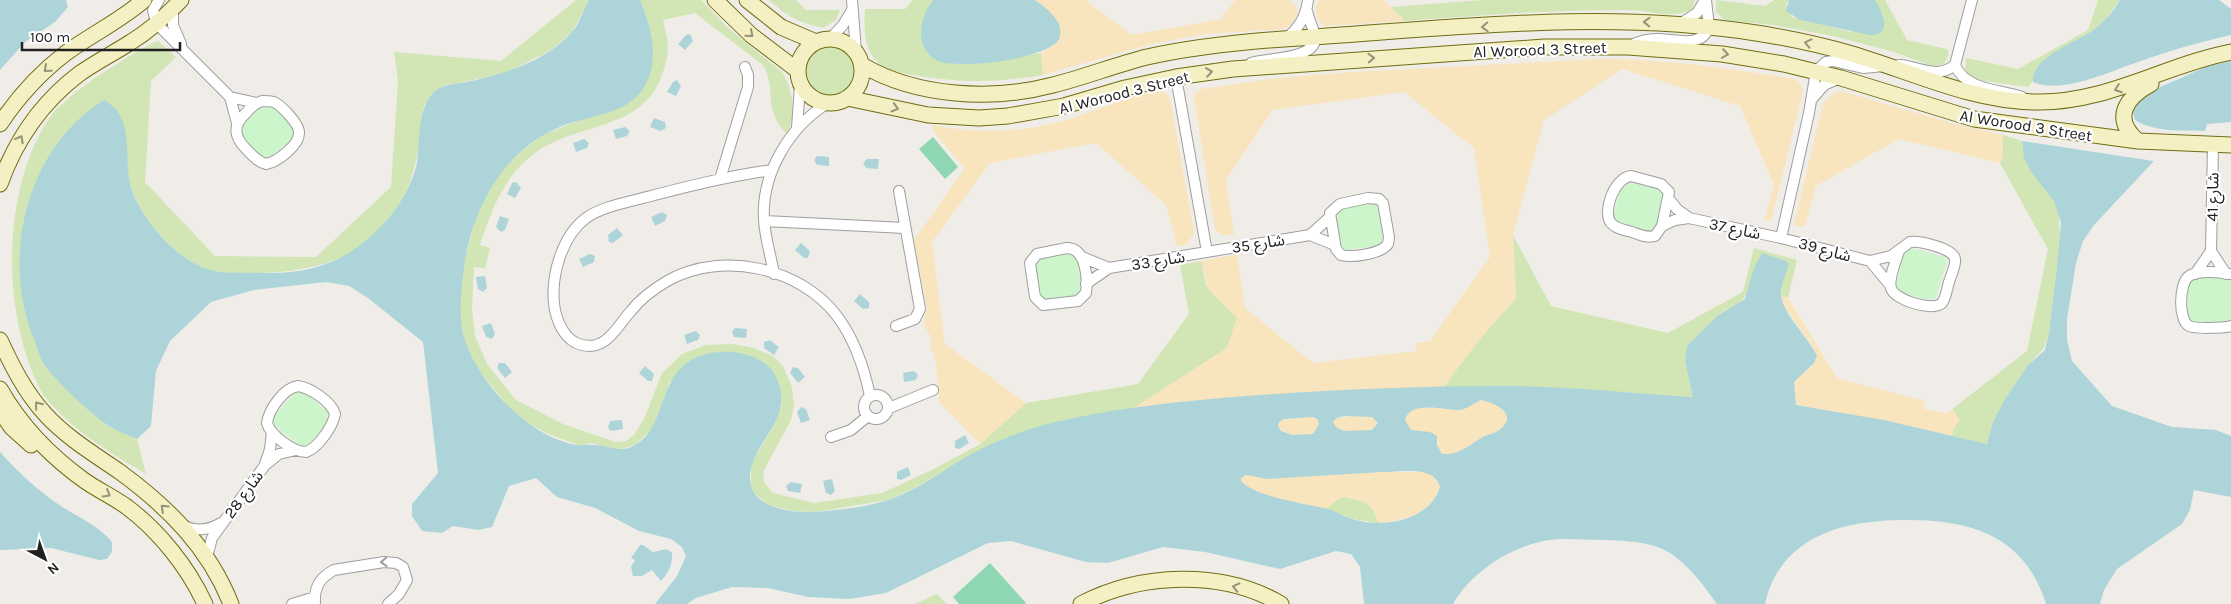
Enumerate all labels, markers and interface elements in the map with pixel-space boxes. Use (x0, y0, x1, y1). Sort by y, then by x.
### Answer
one-way arrow (1643, 17, 1651, 28)
scale bar (22, 20, 180, 52)
one-way arrow (1481, 21, 1489, 32)
text: 100 m (30, 28, 70, 46)
one-way arrow (744, 28, 753, 37)
street label: Al Worood 3 Street (1473, 38, 1607, 61)
one-way arrow (1804, 38, 1813, 49)
one-way arrow (1721, 48, 1729, 59)
one-way arrow (1367, 53, 1375, 64)
one-way arrow (44, 63, 53, 72)
street label: Al Worood 3 Street (1057, 67, 1191, 118)
one-way arrow (1205, 67, 1213, 78)
one-way arrow (2114, 83, 2123, 93)
one-way arrow (890, 102, 899, 113)
street label: Al Worood 3 Street (1958, 106, 2093, 145)
one-way arrow (14, 136, 24, 145)
street label: شارع 41 (2203, 172, 2225, 222)
street label: شارع 37 (1707, 214, 1762, 246)
street label: شارع 35 (1230, 230, 1286, 260)
street label: شارع 39 (1796, 233, 1853, 269)
street label: شارع 33 (1130, 247, 1187, 277)
one-way arrow (36, 402, 44, 411)
street label: شارع 28 (220, 467, 269, 524)
one-way arrow (101, 487, 110, 497)
one-way arrow (160, 505, 169, 514)
north arrow (20, 534, 70, 584)
one-way arrow (379, 557, 387, 568)
text: N (44, 559, 63, 578)
one-way arrow (1231, 582, 1240, 593)

